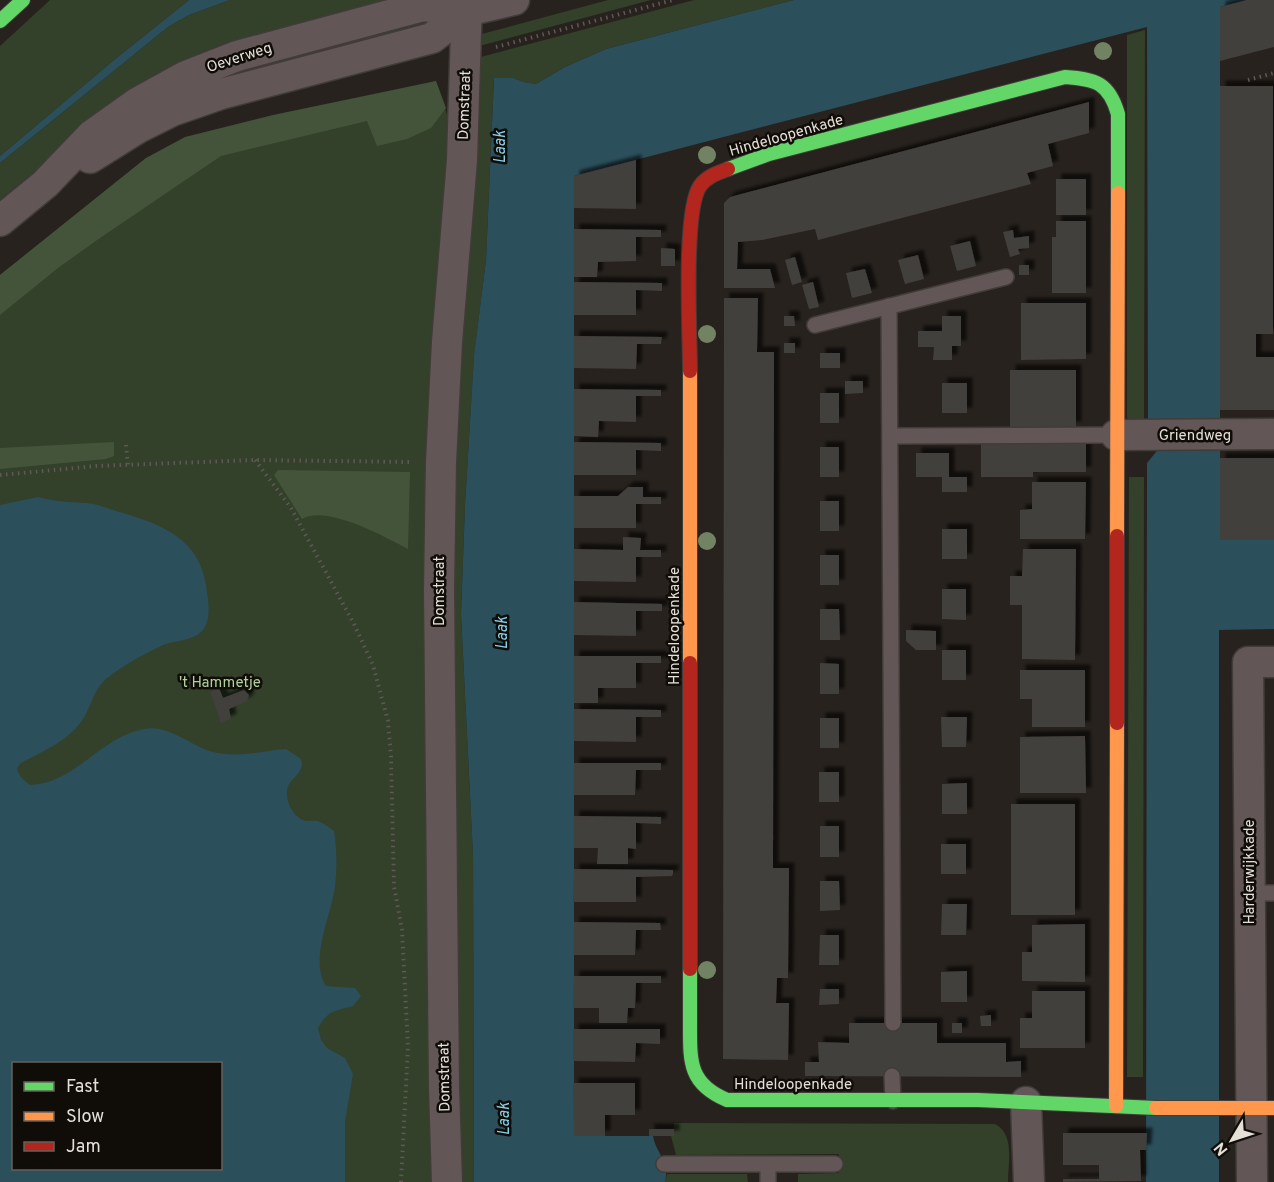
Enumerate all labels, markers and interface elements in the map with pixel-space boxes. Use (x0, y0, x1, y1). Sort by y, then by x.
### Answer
street label: Oeverweg (204, 39, 275, 78)
street label: Domstraat (455, 70, 476, 140)
street label: Hindeloopenkade (727, 111, 846, 162)
water label: Laak (491, 129, 511, 164)
street label: Griendweg (1159, 427, 1231, 446)
street label: Domstraat (431, 556, 450, 626)
street label: Hindeloopenkade (666, 567, 685, 685)
water label: Laak (493, 615, 513, 650)
park label: 't Hammetje (179, 674, 261, 693)
street label: Harderwijkkade (1241, 819, 1260, 925)
street label: Domstraat (435, 1042, 456, 1112)
legend (12, 1062, 222, 1170)
text: Fast (66, 1076, 99, 1099)
street label: Hindeloopenkade (734, 1076, 852, 1095)
water label: Laak (495, 1101, 515, 1136)
text: Slow (66, 1106, 104, 1129)
north arrow (1202, 1110, 1262, 1170)
text: Jam (66, 1136, 101, 1159)
text: N (1211, 1137, 1233, 1159)

